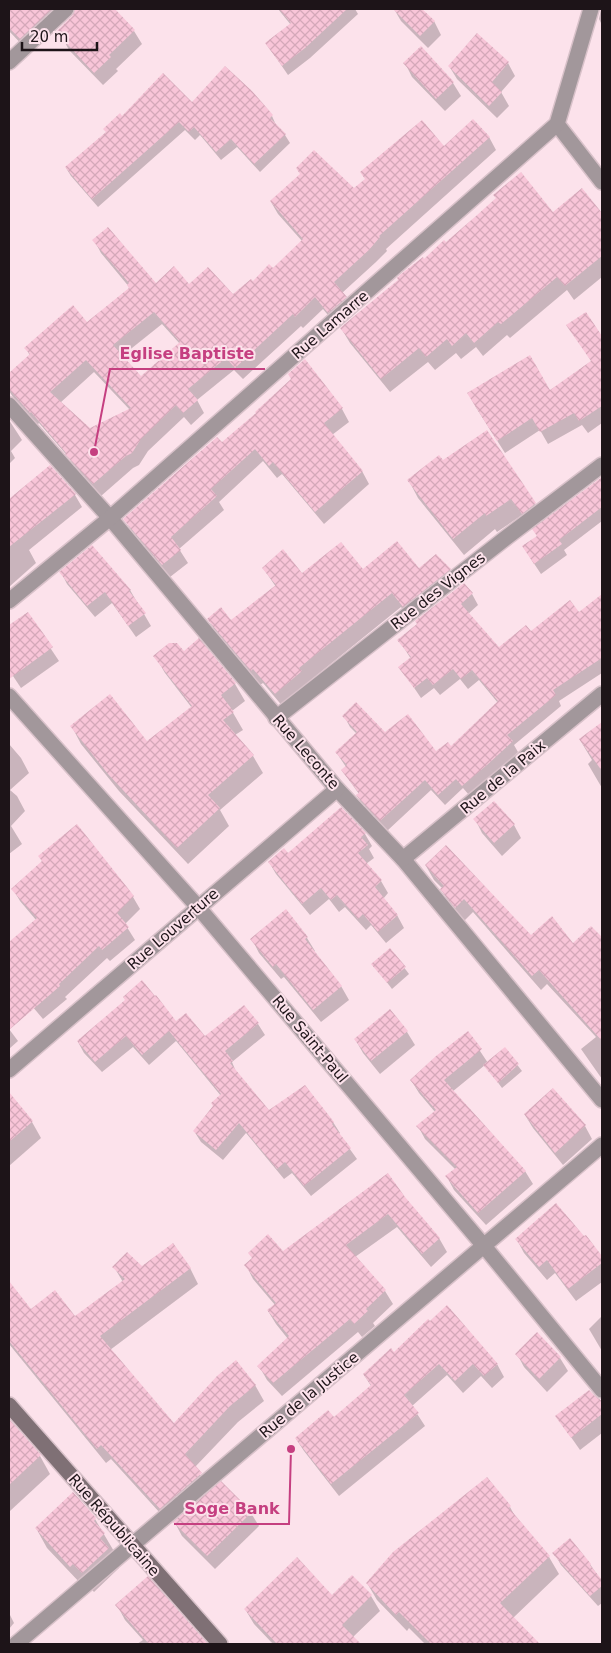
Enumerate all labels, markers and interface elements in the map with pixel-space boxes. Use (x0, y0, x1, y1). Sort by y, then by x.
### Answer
scale bar (22, 20, 98, 52)
text: 20 m (30, 28, 68, 46)
street label: Rue Lamarre (288, 287, 372, 363)
callout: Eglise Baptiste (110, 338, 265, 369)
text: Eglise Baptiste (120, 344, 255, 363)
street label: Rue des Vignes (387, 548, 489, 633)
street label: Rue Leconte (269, 711, 343, 793)
street label: Rue de la Paix (457, 736, 549, 818)
street label: Rue Louverture (124, 885, 222, 973)
street label: Rue Saint-Paul (268, 992, 352, 1086)
street label: Rue de la Justice (256, 1348, 362, 1442)
street label: Rue Républicaine (65, 1470, 163, 1580)
callout: Soge Bank (174, 1493, 289, 1524)
text: Soge Bank (184, 1499, 280, 1518)

